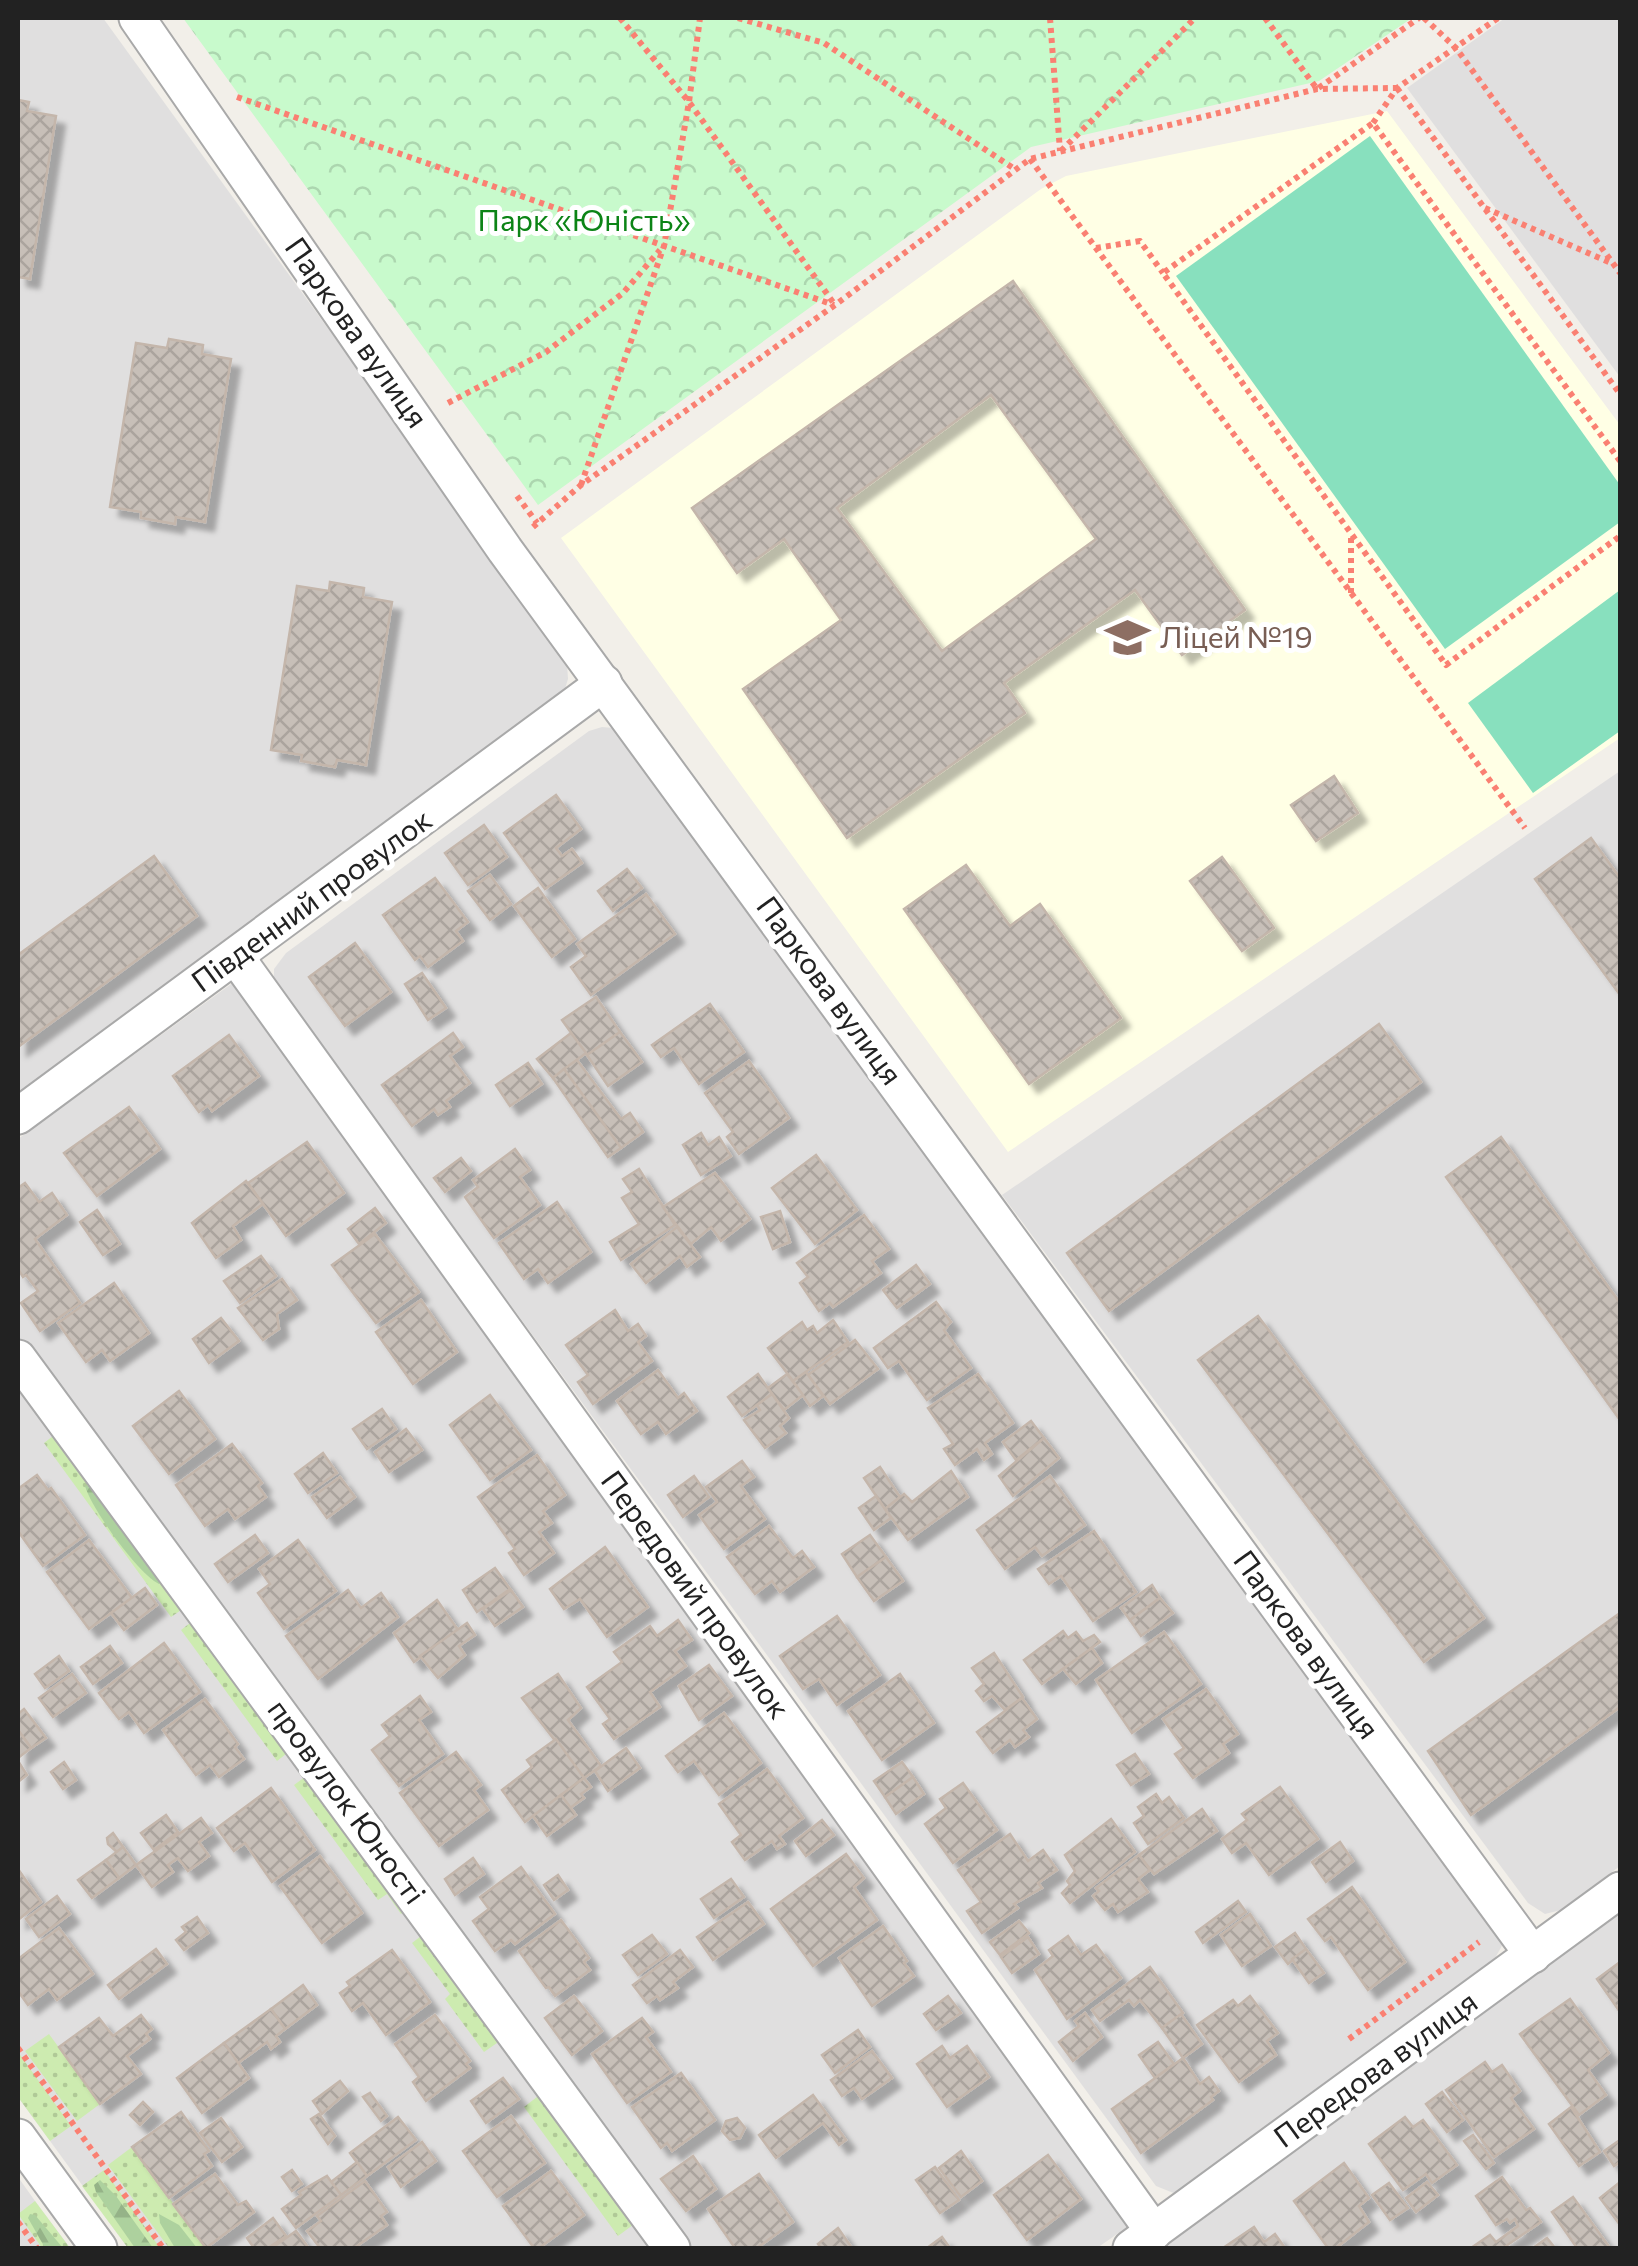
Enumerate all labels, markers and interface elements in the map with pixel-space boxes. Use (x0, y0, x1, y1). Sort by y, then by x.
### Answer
park label: Парк «Юність» (477, 200, 691, 237)
street label: Паркова вулиця (279, 229, 437, 434)
school or university icon: Ліцей №19 (1103, 614, 1151, 662)
place label: Ліцей №19 (1160, 617, 1313, 654)
street label: Південний провулок (183, 799, 438, 999)
street label: Паркова вулиця (750, 888, 912, 1091)
street label: Передовий провулок (595, 1462, 799, 1725)
street label: Паркова вулиця (1227, 1542, 1389, 1745)
street label: провулок Юності (261, 1691, 435, 1910)
street label: Передова вулиця (1266, 1982, 1483, 2154)

